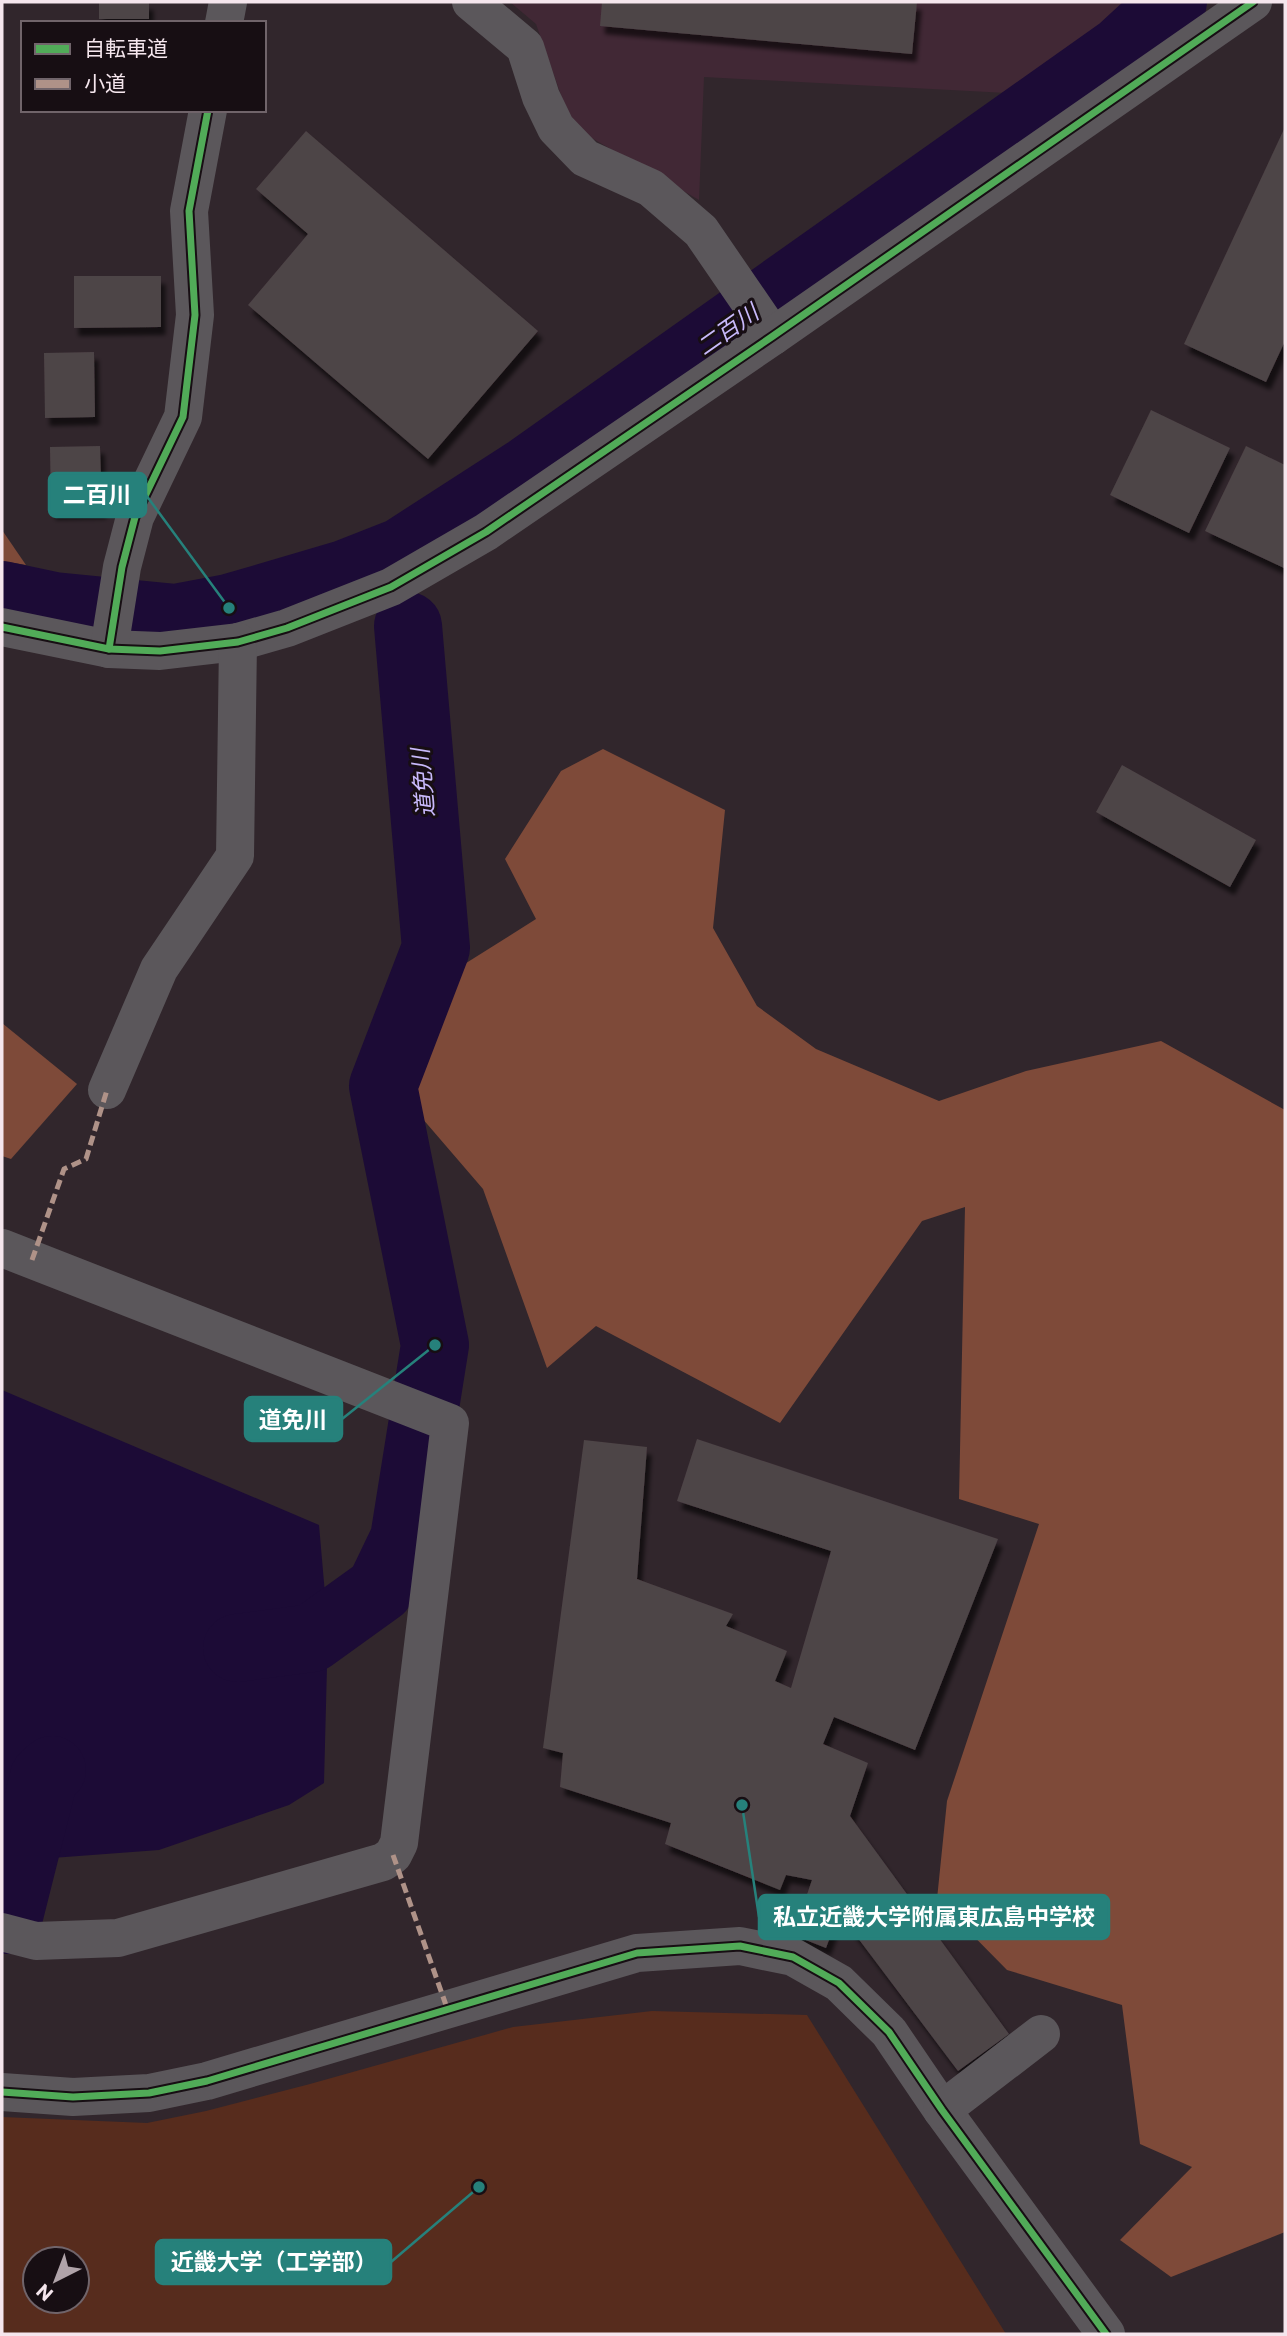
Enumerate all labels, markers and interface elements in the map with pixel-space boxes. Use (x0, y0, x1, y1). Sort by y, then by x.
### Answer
legend (21, 21, 266, 112)
text: 自転車道 (84, 35, 168, 60)
text: 小道 (84, 70, 126, 95)
water label: 二百川 (691, 296, 766, 360)
callout: 二百川 (49, 473, 146, 517)
text: 二百川 (63, 480, 132, 508)
water label: 道免川 (405, 744, 439, 819)
callout: 道免川 (245, 1397, 342, 1441)
text: 道免川 (259, 1405, 328, 1433)
callout: 私立近畿大学附属東広島中学校 (759, 1895, 1109, 1939)
text: 私立近畿大学附属東広島中学校 (773, 1902, 1095, 1930)
callout: 近畿大学（工学部） (156, 2240, 391, 2284)
north arrow (21, 2245, 91, 2315)
text: 近畿大学（工学部） (171, 2247, 378, 2275)
text: N (31, 2280, 57, 2306)

